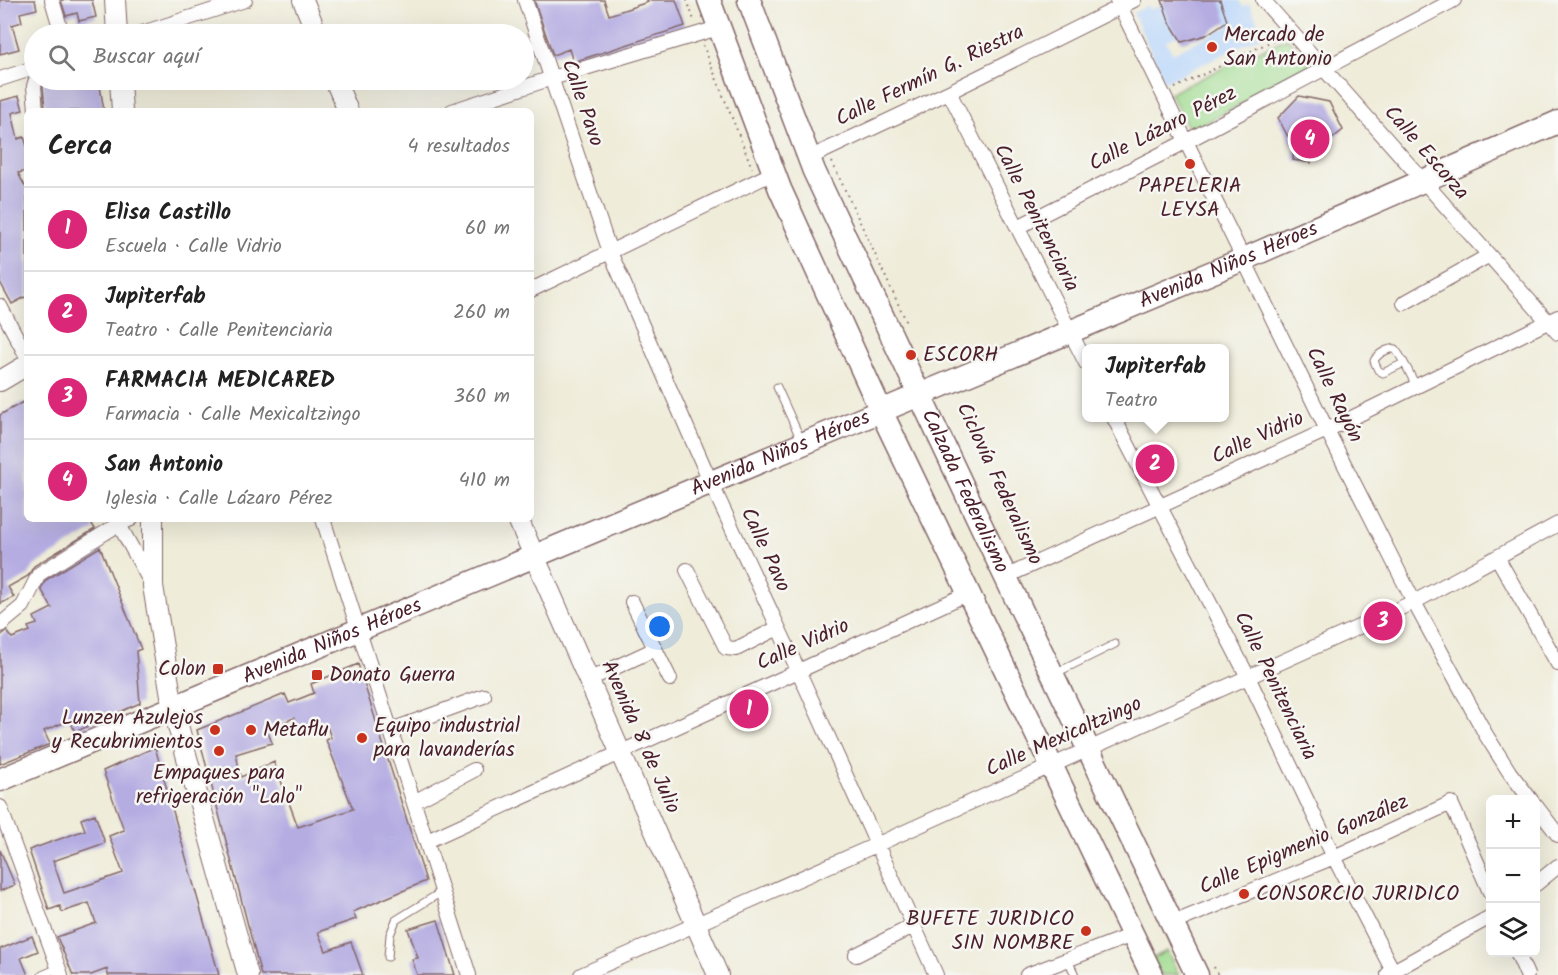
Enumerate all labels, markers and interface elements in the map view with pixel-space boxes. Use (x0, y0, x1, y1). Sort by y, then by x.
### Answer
street label: Calle Fermín G. Riestra (830, 16, 1030, 136)
place label: Mercado de San Antonio (1224, 19, 1332, 76)
search box (24, 24, 534, 90)
text: Buscar aquí (93, 40, 200, 75)
marker: Mercado de San Antonio (1205, 40, 1219, 54)
icon: search (45, 41, 78, 74)
street label: Calle Pavo (552, 55, 612, 151)
street label: Calle Lázaro Pérez (1083, 77, 1243, 181)
street label: Calle Escorza (1375, 98, 1477, 208)
pin: 4 (1290, 116, 1330, 162)
text: Cerca (48, 126, 112, 168)
text: 4 resultados (408, 131, 510, 163)
street label: Calle Penitenciaria (984, 138, 1088, 298)
marker: PAPELERIA LEYSA (1183, 157, 1197, 171)
place label: PAPELERIA LEYSA (1138, 170, 1242, 227)
text: Elisa Castillo (105, 196, 231, 231)
street label: Avenida Niños Héroes (1134, 212, 1323, 318)
text: 1 (64, 213, 71, 245)
text: 60 m (465, 213, 510, 245)
text: Escuela · Calle Vidrio (105, 231, 282, 263)
text: Jupiterfab (105, 280, 206, 315)
text: 2 (62, 297, 73, 329)
text: 260 m (453, 297, 510, 329)
text: Teatro · Calle Penitenciaria (105, 315, 333, 347)
place label: ESCORH (923, 339, 998, 372)
street label: Calle Rayón (1297, 341, 1371, 449)
popup (1082, 344, 1229, 422)
marker: ESCORH (904, 348, 918, 362)
text: Jupiterfab (1105, 350, 1206, 385)
text: FARMACIA MEDICARED (105, 364, 335, 399)
text: 3 (62, 381, 73, 413)
text: 360 m (454, 381, 510, 413)
text: Teatro (1105, 385, 1158, 417)
street label: Ciclovía Federalismo (947, 397, 1051, 571)
text: Farmacia · Calle Mexicaltzingo (105, 399, 361, 431)
street label: Avenida Niños Héroes (686, 401, 875, 505)
street label: Calle Vidrio (1206, 402, 1310, 474)
street label: Calzada Federalismo (912, 404, 1018, 579)
pin: 2 (1136, 442, 1174, 486)
text: San Antonio (105, 448, 223, 483)
text: 4 (62, 465, 73, 497)
text: 410 m (459, 465, 510, 497)
text: Iglesia · Calle Lázaro Pérez (105, 483, 333, 515)
street label: Calle Pavo (731, 502, 799, 598)
street label: Avenida Niños Héroes (237, 589, 427, 693)
pin: 3 (1364, 598, 1402, 644)
street label: Calle Penitenciaria (1225, 606, 1325, 766)
street label: Calle Vidrio (751, 610, 855, 680)
your location (645, 612, 674, 641)
place label: Colon (158, 653, 206, 686)
street label: Avenida 8 de Julio (591, 655, 689, 819)
place label: Donato Guerra (329, 659, 455, 692)
marker: Colon (211, 662, 225, 676)
marker: Donato Guerra (310, 668, 324, 682)
pin: 1 (730, 686, 768, 732)
street label: Calle Mexicaltzingo (981, 688, 1147, 786)
place label: Lunzen Azulejos y Recubrimientos (51, 702, 203, 759)
place label: Equipo industrial para lavanderías (373, 710, 520, 767)
place label: Metaflu (263, 714, 329, 747)
marker: Lunzen Azulejos y Recubrimientos (208, 723, 222, 737)
marker: Metaflu (244, 723, 258, 737)
marker: Equipo industrial para lavanderías (355, 731, 369, 745)
marker: Empaques para refrigeración "Lalo" (212, 744, 226, 758)
place label: Empaques para refrigeración "Lalo" (136, 757, 302, 814)
street label: Calle Epigmenio González (1194, 786, 1414, 904)
map controls (1486, 795, 1540, 957)
button: + (1486, 795, 1540, 849)
button: − (1486, 849, 1540, 903)
place label: CONSORCIO JURIDICO (1256, 878, 1459, 911)
marker: CONSORCIO JURIDICO (1237, 887, 1251, 901)
place label: BUFETE JURIDICO SIN NOMBRE (906, 903, 1075, 960)
button: layers (1486, 903, 1540, 957)
marker: BUFETE JURIDICO SIN NOMBRE (1079, 924, 1093, 938)

